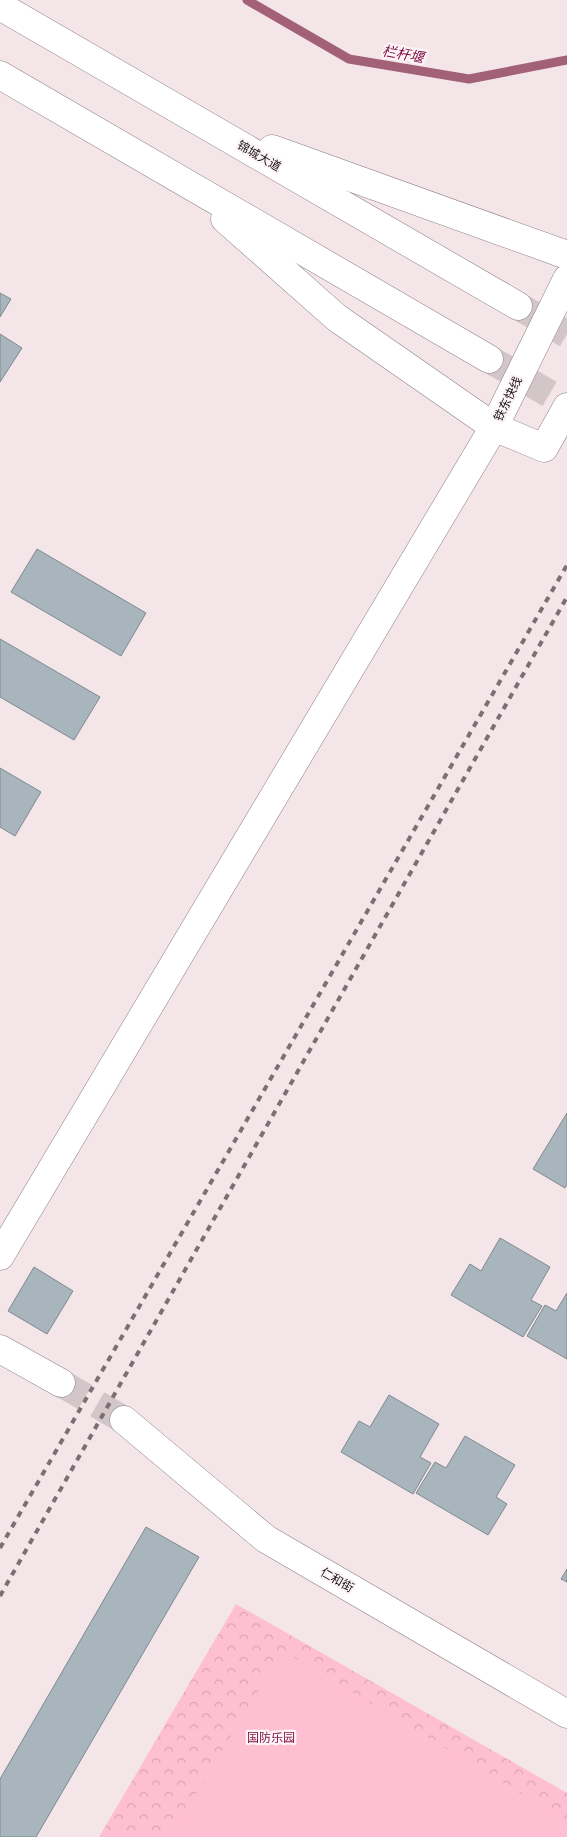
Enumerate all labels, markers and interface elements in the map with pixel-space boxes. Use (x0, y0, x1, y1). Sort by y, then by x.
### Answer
water label: 栏杆堰 (381, 42, 427, 66)
street label: 锦城大道 (235, 138, 283, 174)
street label: 铁东快线 (491, 374, 525, 424)
street label: 仁和街 (318, 1565, 356, 1595)
park label: 国防乐园 (247, 1731, 295, 1745)

